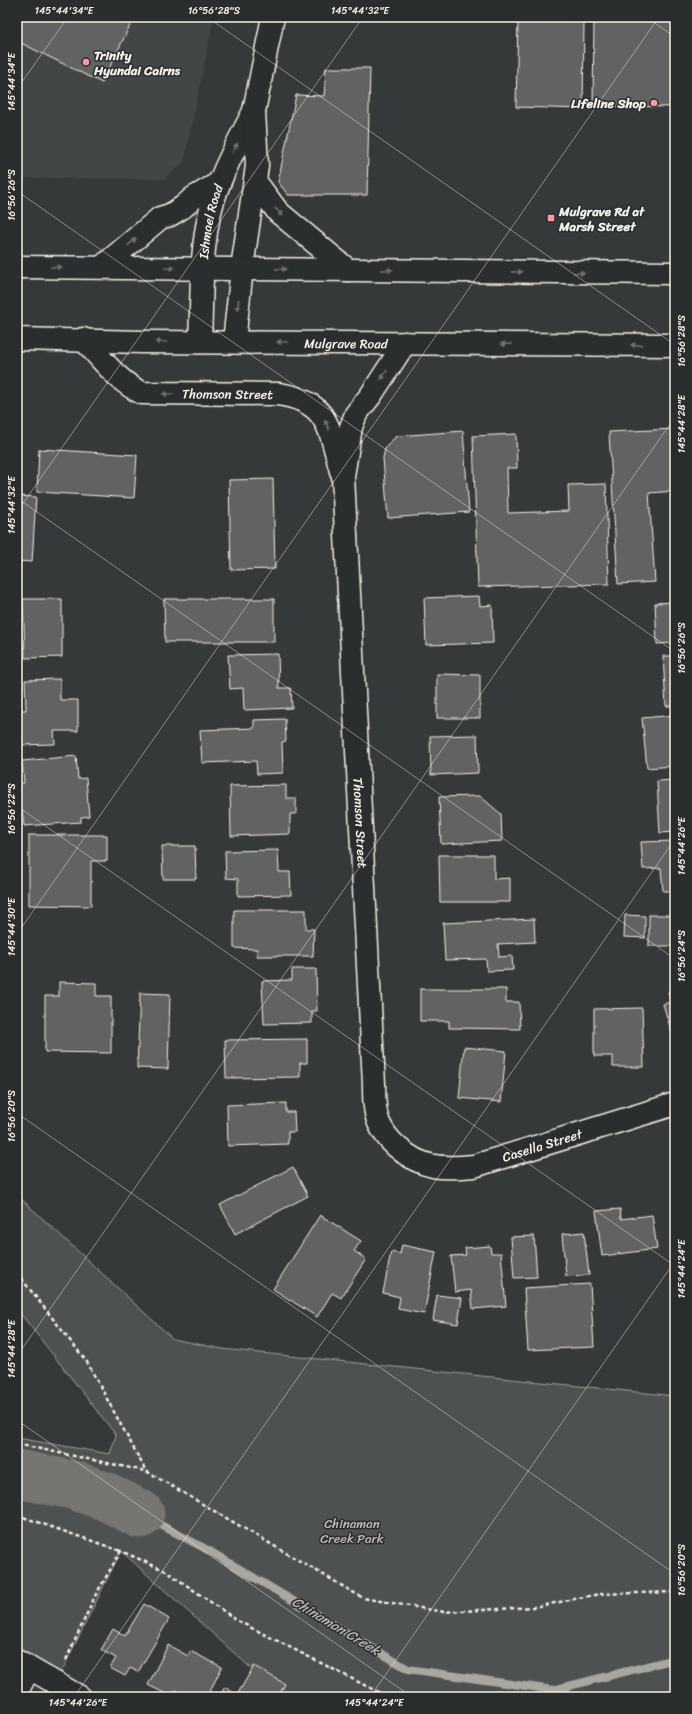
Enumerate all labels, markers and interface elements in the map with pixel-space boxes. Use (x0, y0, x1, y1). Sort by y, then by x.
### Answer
text: 145°44'34"E (35, 2, 95, 20)
text: 16°56'28"S (188, 2, 241, 20)
text: 145°44'32"E (331, 2, 390, 20)
place label: Trinity Hyundai Cairns (93, 44, 181, 82)
text: 145°44'34"E (3, 51, 21, 111)
marker: Trinity Hyundai Cairns (81, 57, 91, 67)
place label: Lifeline Shop (571, 92, 646, 115)
marker: Lifeline Shop (649, 98, 659, 108)
one-way arrow (232, 142, 238, 153)
text: 16°56'26"S (3, 168, 21, 221)
street label: Ishmael Road (192, 180, 230, 261)
place label: Mulgrave Rd at Marsh Street (558, 200, 645, 238)
one-way arrow (274, 207, 283, 217)
marker: Mulgrave Rd at Marsh Street (546, 213, 556, 223)
one-way arrow (127, 237, 137, 247)
one-way arrow (50, 264, 63, 270)
one-way arrow (163, 265, 176, 271)
one-way arrow (275, 266, 288, 272)
one-way arrow (381, 267, 394, 273)
one-way arrow (511, 269, 524, 275)
one-way arrow (573, 269, 585, 276)
one-way arrow (235, 299, 241, 311)
text: 16°56'28"S (673, 314, 691, 367)
street label: Mulgrave Road (304, 331, 389, 355)
one-way arrow (154, 339, 167, 345)
one-way arrow (275, 339, 288, 345)
one-way arrow (499, 341, 512, 347)
one-way arrow (629, 342, 642, 348)
one-way arrow (380, 370, 388, 381)
street label: Thomson Street (182, 382, 273, 405)
one-way arrow (161, 391, 174, 397)
text: 145°44'28"E (673, 393, 691, 453)
one-way arrow (324, 419, 330, 431)
text: 145°44'32"E (3, 475, 21, 534)
text: 16°56'26"S (673, 621, 691, 674)
street label: Thomson Street (347, 777, 374, 869)
text: 16°56'22"S (3, 782, 21, 835)
text: 145°44'26"E (673, 815, 691, 875)
text: 145°44'30"E (3, 896, 21, 956)
text: 16°56'24"S (673, 929, 691, 982)
text: 16°56'20"S (3, 1089, 21, 1142)
street label: Casella Street (499, 1122, 586, 1168)
text: 145°44'24"E (673, 1238, 691, 1298)
text: 145°44'28"E (3, 1318, 21, 1378)
park label: Chinaman Creek Park (320, 1512, 384, 1550)
text: 16°56'20"S (673, 1543, 691, 1596)
water label: Chinaman Creek (287, 1590, 387, 1663)
text: 145°44'26"E (49, 1694, 109, 1712)
text: 145°44'24"E (345, 1694, 405, 1712)

